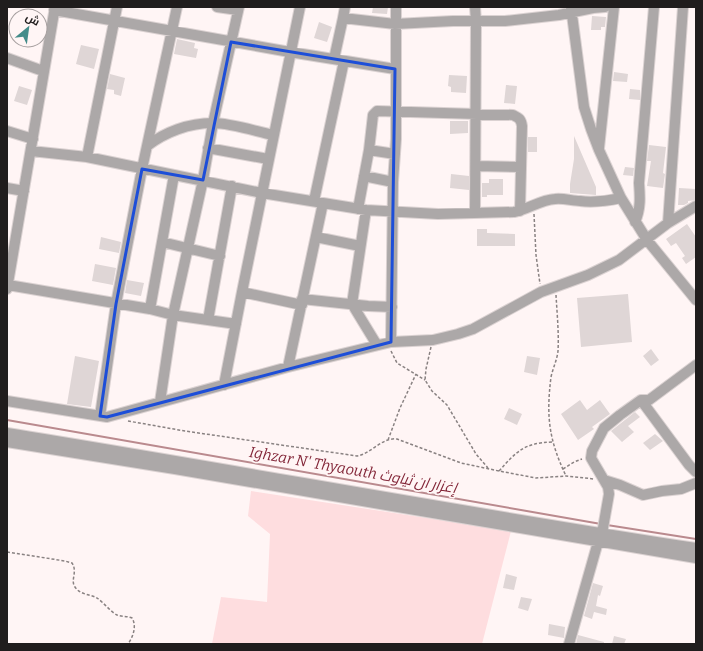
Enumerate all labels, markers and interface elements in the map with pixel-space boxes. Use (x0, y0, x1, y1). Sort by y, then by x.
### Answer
north arrow (8, 8, 48, 48)
text: ش (23, 11, 42, 29)
water label: Ighzar N' Thyaouth إغزار ان ثياوث (248, 443, 460, 498)

